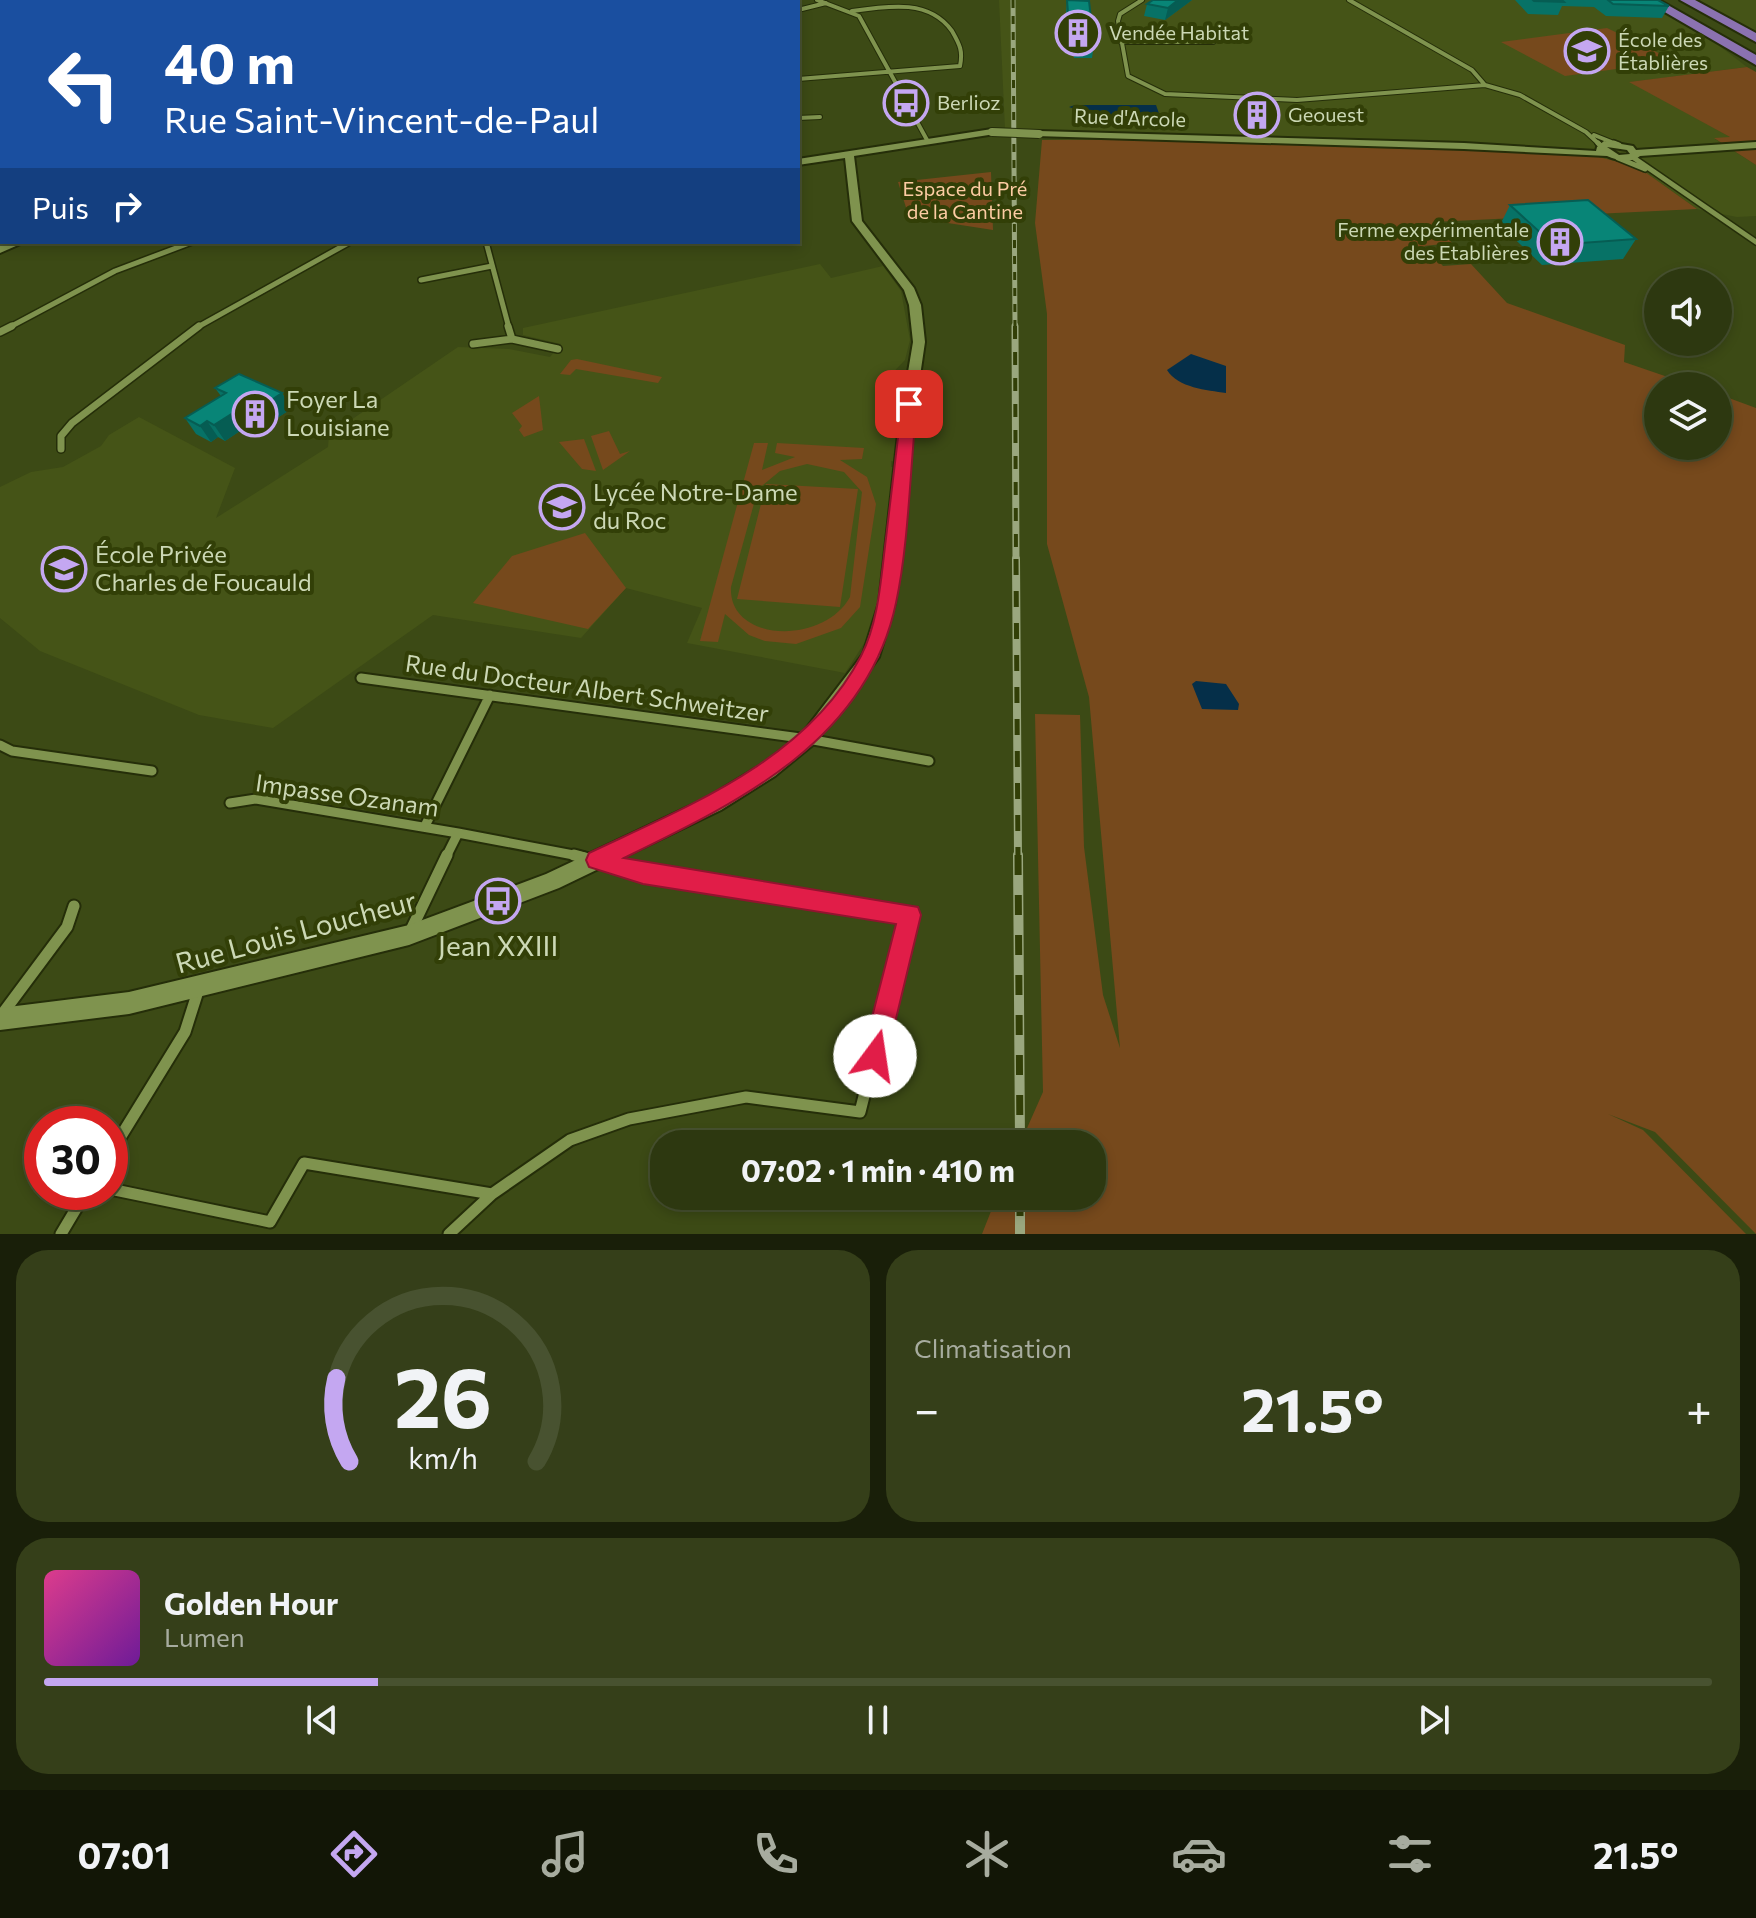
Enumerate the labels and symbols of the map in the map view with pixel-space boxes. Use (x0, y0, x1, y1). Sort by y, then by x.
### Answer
building icon: Vendée Habitat (1054, 9, 1102, 57)
place label: Vendée Habitat (1109, 20, 1249, 44)
school or university icon: École des Établières (1563, 27, 1611, 75)
place label: École des Établières (1618, 27, 1708, 74)
bus stop icon: Berlioz (882, 79, 930, 127)
place label: Berlioz (937, 90, 1001, 114)
building icon: Geouest (1233, 91, 1281, 139)
place label: Geouest (1288, 102, 1364, 126)
street label: Rue d'Arcole (1074, 103, 1187, 131)
park label: Espace du Pré de la Cantine (903, 176, 1027, 223)
place label: Ferme expérimentale des Etablières (1337, 217, 1529, 264)
building icon: Ferme expérimentale des Etablières (1536, 218, 1584, 266)
pin (875, 370, 943, 438)
place label: Foyer La Louisiane (286, 384, 390, 441)
building icon: Foyer La Louisiane (231, 390, 279, 438)
place label: Lycée Notre-Dame du Roc (593, 477, 798, 534)
school or university icon: Lycée Notre-Dame du Roc (538, 483, 586, 531)
place label: École Privée Charles de Foucauld (95, 539, 312, 596)
school or university icon: École Privée Charles de Foucauld (40, 545, 88, 593)
street label: Rue du Docteur Albert Schweitzer (404, 648, 771, 727)
street label: Impasse Ozanam (254, 767, 441, 822)
bus stop icon: Jean XXIII (474, 877, 522, 925)
street label: Rue Louis Loucheur (172, 883, 420, 980)
place label: Jean XXIII (438, 928, 558, 962)
position arrow (833, 1014, 917, 1098)
speed limit sign: 30 (24, 1106, 128, 1210)

